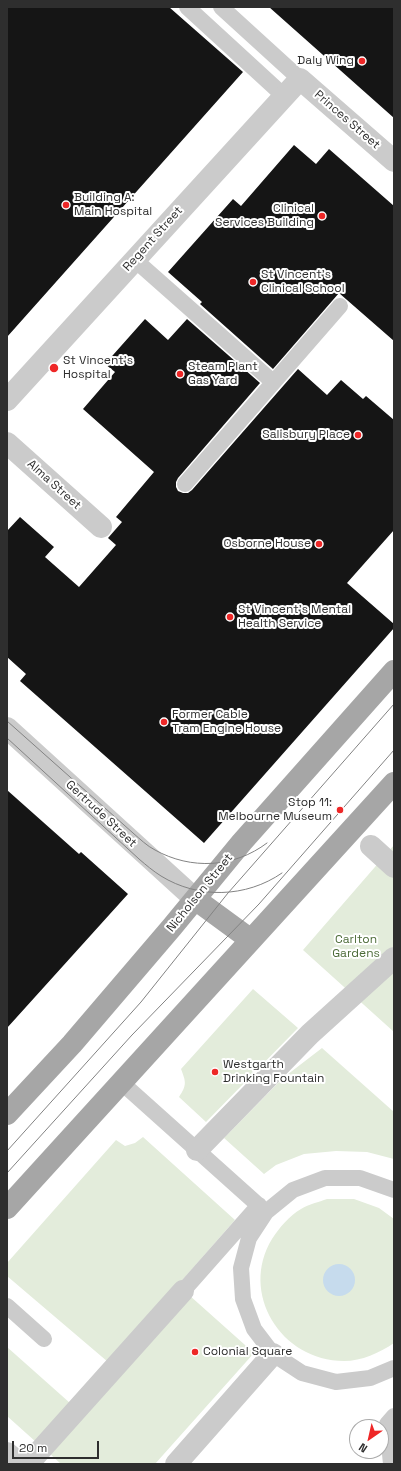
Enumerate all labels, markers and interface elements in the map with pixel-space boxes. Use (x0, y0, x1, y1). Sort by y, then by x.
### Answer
place label: Daly Wing (297, 54, 354, 68)
marker: Daly Wing (357, 56, 367, 66)
street label: Princes Street (311, 88, 383, 152)
place label: Building A: Main Hospital (74, 191, 152, 219)
marker: Building A: Main Hospital (61, 200, 71, 210)
place label: Clinical Services Building (215, 202, 314, 230)
street label: Regent Street (120, 204, 186, 274)
marker: Clinical Services Building (317, 211, 327, 221)
place label: St Vincent's Clinical School (261, 268, 345, 296)
marker: St Vincent's Clinical School (248, 277, 258, 287)
place label: St Vincent's Hospital (63, 354, 133, 382)
place label: Steam Plant Gas Yard (188, 360, 258, 388)
marker: St Vincent's Hospital (48, 362, 60, 374)
marker: Steam Plant Gas Yard (175, 369, 185, 379)
place label: Salisbury Place (262, 428, 350, 442)
marker: Salisbury Place (353, 430, 363, 440)
street label: Alma Street (24, 457, 84, 513)
place label: Osborne House (223, 537, 311, 551)
marker: Osborne House (314, 539, 324, 549)
place label: St Vincent's Mental Health Service (238, 603, 351, 631)
marker: St Vincent's Mental Health Service (225, 612, 235, 622)
place label: Former Cable Tram Engine House (172, 708, 281, 736)
marker: Former Cable Tram Engine House (159, 717, 169, 727)
street label: Gertrude Street (63, 778, 139, 850)
place label: Stop 11: Melbourne Museum (218, 796, 332, 824)
marker: Stop 11: Melbourne Museum (335, 805, 345, 815)
street label: Nicholson Street (164, 851, 236, 935)
park label: Carlton Gardens (332, 933, 380, 961)
place label: Westgarth Drinking Fountain (223, 1058, 324, 1086)
marker: Westgarth Drinking Fountain (210, 1067, 220, 1077)
place label: Colonial Square (203, 1345, 292, 1359)
marker: Colonial Square (190, 1347, 200, 1357)
north arrow (349, 1419, 389, 1459)
scale bar (14, 1433, 101, 1459)
text: 20 m (19, 1440, 47, 1456)
text: N (356, 1440, 370, 1456)

